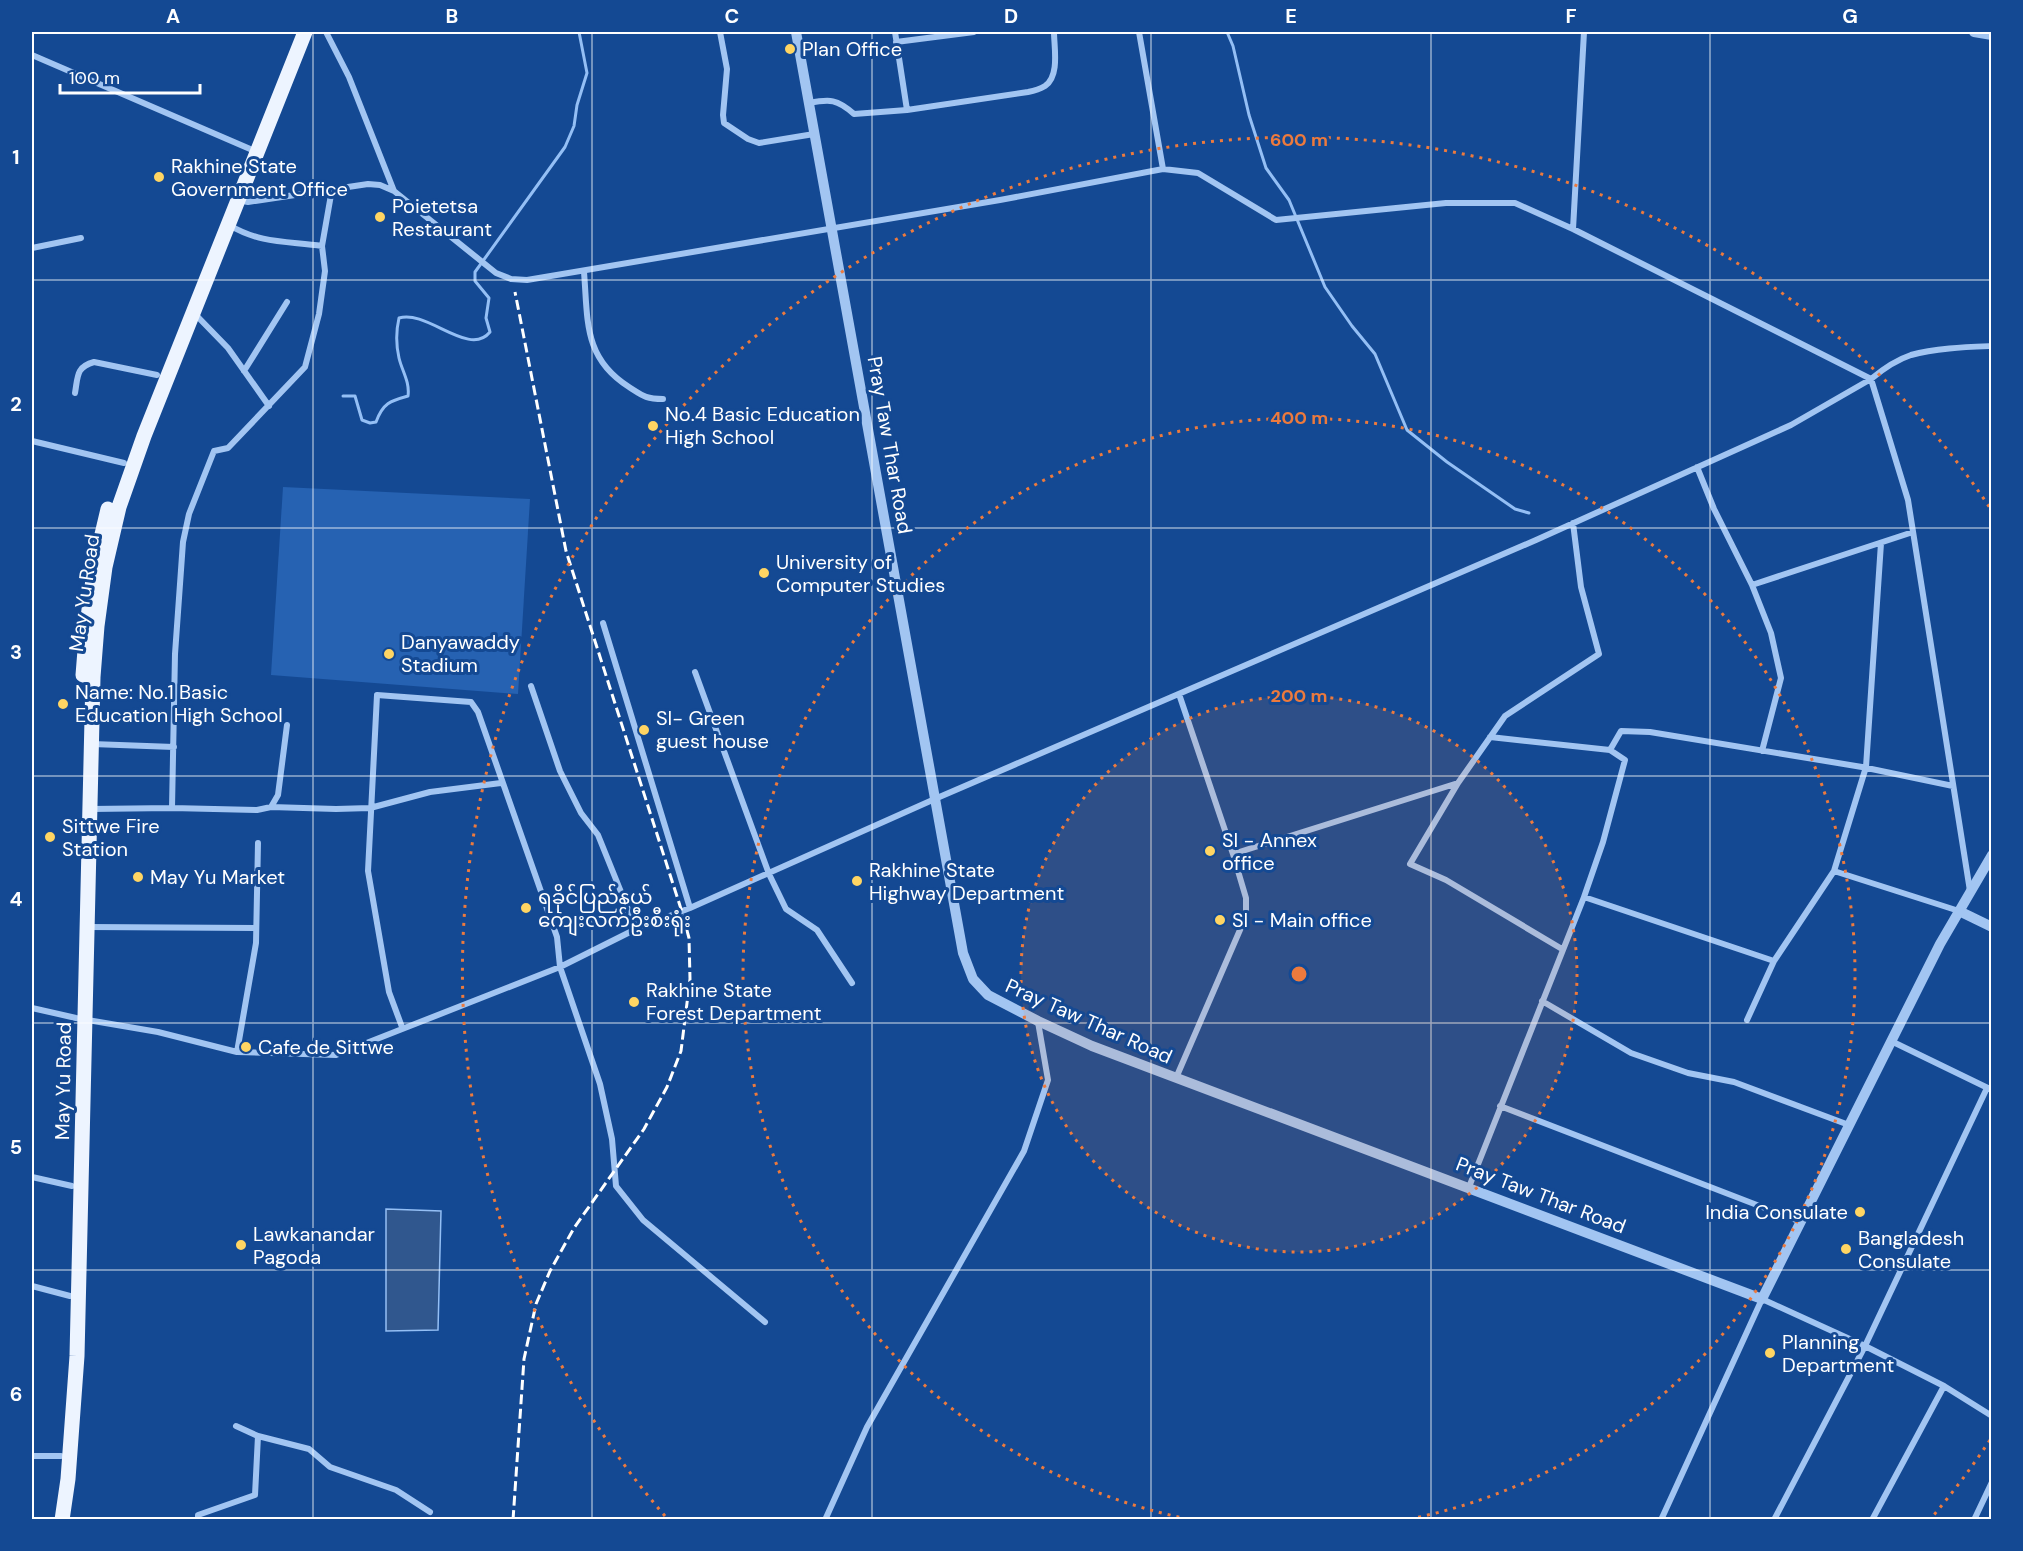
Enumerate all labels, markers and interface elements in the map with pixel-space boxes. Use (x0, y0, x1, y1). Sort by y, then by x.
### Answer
text: A (166, 3, 180, 29)
text: B (446, 3, 458, 29)
text: C (725, 3, 739, 29)
text: D (1004, 3, 1018, 29)
text: E (1285, 3, 1297, 29)
text: F (1565, 3, 1577, 29)
text: G (1842, 3, 1858, 29)
place label: Plan Office (802, 36, 902, 62)
marker: Plan Office (783, 42, 797, 56)
scale bar (60, 57, 200, 95)
text: 100 m (69, 66, 120, 90)
text: 600 m (1270, 128, 1328, 152)
text: 1 (12, 144, 20, 170)
place label: Rakhine State Government Office (171, 153, 348, 202)
marker: Rakhine State Government Office (152, 170, 166, 184)
place label: Poietetsa Restaurant (392, 193, 492, 242)
marker: Poietetsa Restaurant (373, 210, 387, 224)
street label: Pray Taw Thar Road (862, 354, 918, 536)
text: 2 (10, 391, 22, 417)
place label: No.4 Basic Education High School (665, 401, 860, 450)
text: 400 m (1270, 406, 1328, 430)
marker: No.4 Basic Education High School (646, 419, 660, 433)
street label: May Yu Road (63, 533, 105, 653)
place label: University of Computer Studies (776, 549, 945, 598)
marker: University of Computer Studies (757, 566, 771, 580)
place label: Danyawaddy Stadium (401, 629, 520, 678)
text: 3 (10, 639, 22, 665)
marker: Danyawaddy Stadium (382, 647, 396, 661)
place label: Name: No.1 Basic Education High School (75, 679, 283, 728)
text: 200 m (1271, 684, 1327, 708)
marker: Name: No.1 Basic Education High School (56, 697, 70, 711)
place label: SI- Green guest house (656, 705, 769, 754)
marker: SI- Green guest house (637, 723, 651, 737)
place label: Sittwe Fire Station (62, 813, 160, 862)
place label: SI - Annex office (1222, 827, 1317, 876)
marker: Sittwe Fire Station (43, 830, 57, 844)
marker: SI - Annex office (1203, 844, 1217, 858)
place label: Rakhine State Highway Department (869, 857, 1064, 906)
place label: May Yu Market (150, 864, 285, 890)
marker: May Yu Market (131, 870, 145, 884)
marker: Rakhine State Highway Department (850, 874, 864, 888)
place label: ရခိုင်ပြည်နယ် ကျေးလက်ဦးစီးရုံး (538, 883, 691, 937)
text: 4 (10, 886, 23, 912)
marker: ရခိုင်ပြည်နယ် ကျေးလက်ဦးစီးရုံး (519, 901, 533, 915)
place label: SI - Main office (1232, 907, 1372, 933)
marker: SI - Main office (1213, 913, 1227, 927)
centre of rings (1289, 964, 1309, 984)
street label: Pray Taw Thar Road (1002, 973, 1176, 1069)
place label: Rakhine State Forest Department (646, 977, 822, 1026)
marker: Rakhine State Forest Department (627, 995, 641, 1009)
street label: May Yu Road (49, 1022, 77, 1140)
place label: Cafe de Sittwe (258, 1034, 394, 1060)
marker: Cafe de Sittwe (239, 1040, 253, 1054)
text: 5 (10, 1134, 22, 1160)
street label: Pray Taw Thar Road (1452, 1151, 1630, 1239)
place label: India Consulate (1705, 1199, 1848, 1225)
marker: India Consulate (1853, 1205, 1867, 1219)
place label: Lawkanandar Pagoda (253, 1221, 375, 1270)
place label: Bangladesh Consulate (1858, 1225, 1964, 1274)
marker: Lawkanandar Pagoda (234, 1238, 248, 1252)
marker: Bangladesh Consulate (1839, 1242, 1853, 1256)
place label: Planning Department (1782, 1329, 1894, 1378)
marker: Planning Department (1763, 1346, 1777, 1360)
text: 6 (10, 1381, 22, 1407)

